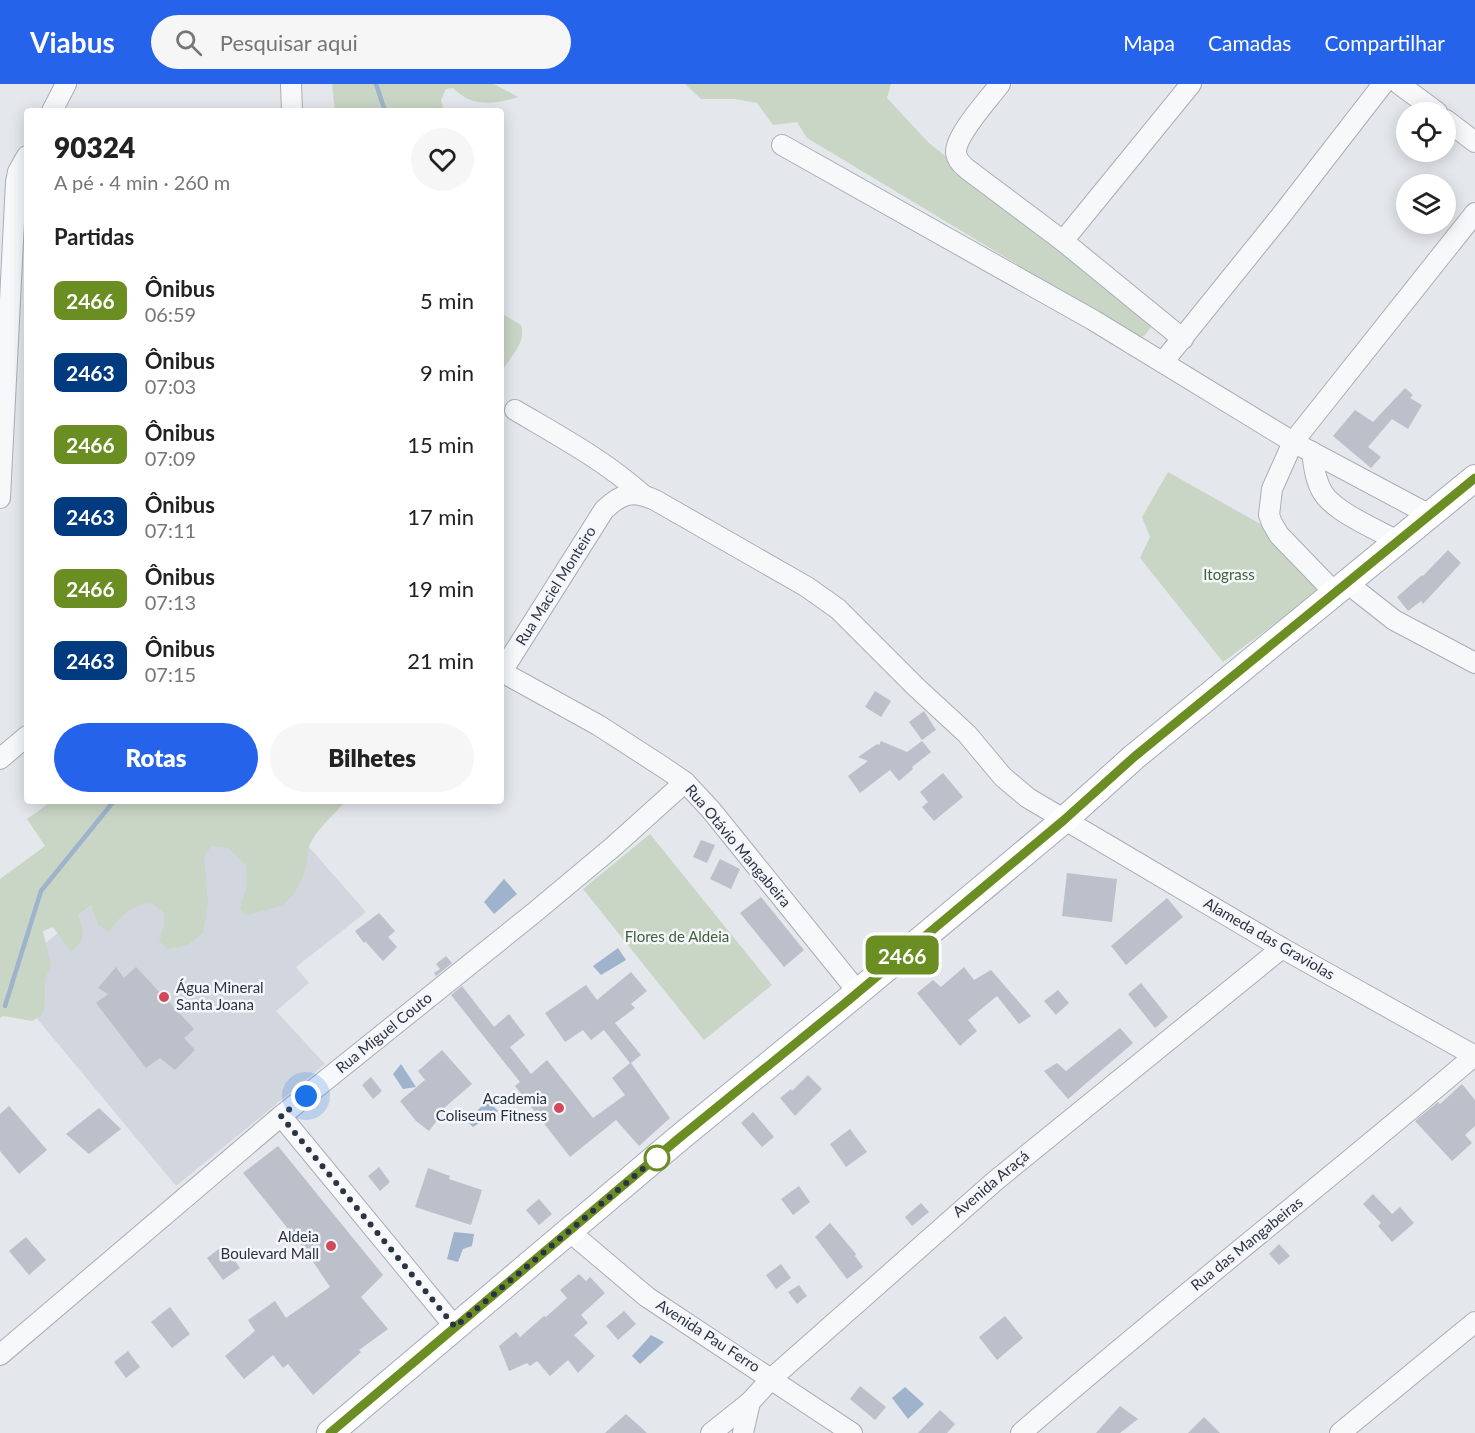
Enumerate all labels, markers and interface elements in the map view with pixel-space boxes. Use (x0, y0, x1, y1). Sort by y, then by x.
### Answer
search box (151, 15, 571, 69)
text: Viabus (30, 25, 115, 59)
icon: search (172, 26, 205, 59)
text: Pesquisar aqui (220, 29, 358, 56)
text: Mapa (1123, 30, 1175, 55)
text: Camadas (1208, 30, 1291, 55)
text: Compartilhar (1324, 30, 1445, 55)
map controls (1396, 102, 1456, 234)
button: locate (1396, 102, 1456, 162)
button: heart (411, 128, 474, 191)
text: 90324 (54, 130, 135, 164)
text: A pé · 4 min · 260 m (54, 170, 230, 194)
button: layers (1396, 174, 1456, 234)
text: Partidas (54, 223, 134, 250)
text: Ônibus (145, 275, 215, 302)
text: 5 min (420, 287, 474, 314)
text: 2466 (66, 288, 115, 313)
text: 06:59 (145, 302, 196, 326)
text: Ônibus (145, 347, 215, 374)
text: 9 min (420, 359, 474, 386)
text: 2463 (66, 360, 115, 385)
text: 07:03 (145, 374, 196, 398)
text: Ônibus (145, 419, 215, 446)
text: 15 min (407, 431, 474, 458)
text: 2466 (66, 432, 115, 457)
text: 07:09 (145, 446, 196, 470)
text: Ônibus (145, 491, 215, 518)
text: 17 min (407, 503, 474, 530)
text: 2463 (66, 504, 115, 529)
text: 07:11 (145, 518, 196, 542)
street label: Rua Maciel Monteiro (511, 523, 599, 648)
text: Ônibus (145, 563, 215, 590)
park label: Itograss (1203, 565, 1255, 583)
text: 19 min (407, 575, 474, 602)
text: 2466 (66, 576, 115, 601)
text: 07:13 (145, 590, 196, 614)
text: Ônibus (145, 635, 215, 662)
text: 21 min (407, 647, 474, 674)
text: 2463 (66, 648, 115, 673)
text: 07:15 (145, 662, 196, 686)
button: Rotas (54, 723, 258, 792)
button: Bilhetes (270, 723, 474, 792)
street label: Rua Otávio Mangabeira (682, 780, 795, 910)
street label: Alameda das Graviolas (1201, 893, 1338, 983)
park label: Flores de Aldeia (625, 927, 729, 945)
line badge: 2466 (860, 936, 944, 974)
text: 2466 (878, 943, 926, 968)
place label: Água Mineral Santa Joana (176, 978, 264, 1013)
street label: Rua Miguel Couto (332, 988, 435, 1076)
marker: Água Mineral Santa Joana (157, 990, 171, 1004)
your location (291, 1081, 321, 1111)
place label: Academia Coliseum Fitness (436, 1089, 547, 1124)
marker: Academia Coliseum Fitness (552, 1101, 566, 1115)
unlabelled marker (644, 1145, 670, 1171)
street label: Avenida Araçá (949, 1146, 1032, 1220)
street label: Rua das Mangabeiras (1187, 1193, 1306, 1294)
place label: Aldeia Boulevard Mall (221, 1227, 319, 1262)
marker: Aldeia Boulevard Mall (324, 1239, 338, 1253)
street label: Avenida Pau Ferro (653, 1295, 764, 1375)

